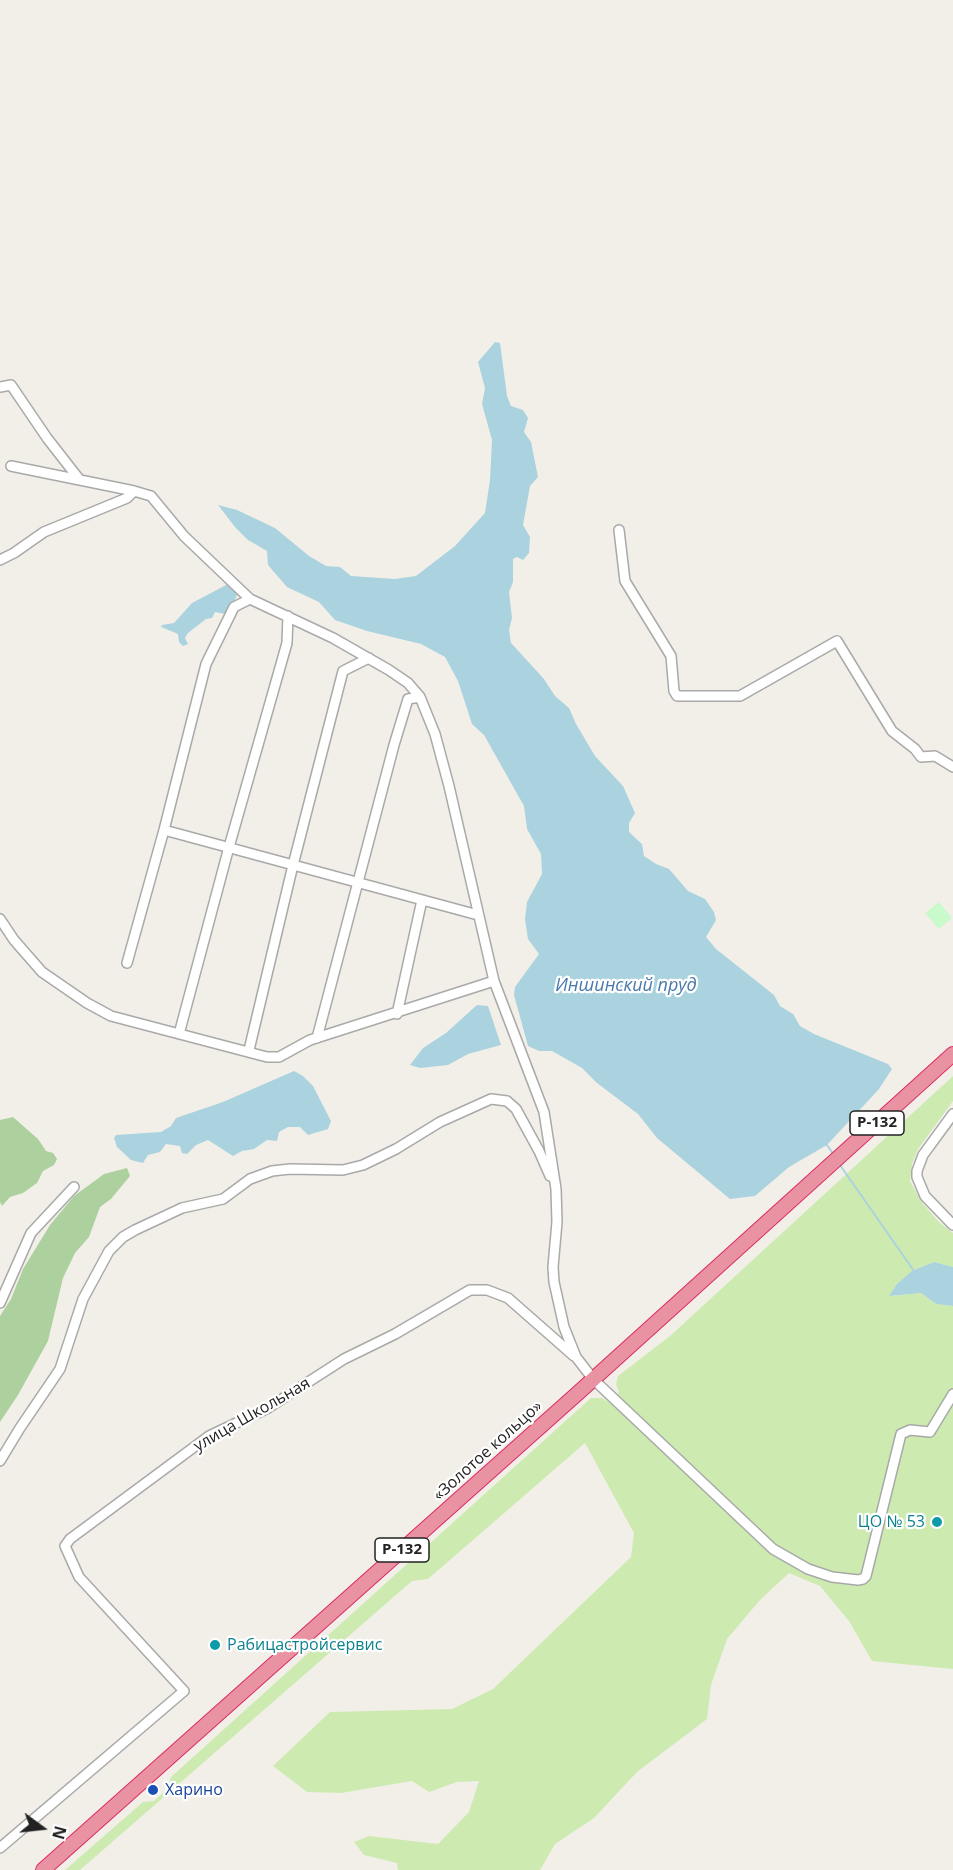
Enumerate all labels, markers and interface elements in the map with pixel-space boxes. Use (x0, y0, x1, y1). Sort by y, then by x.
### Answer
water label: Иншинский пруд (555, 975, 697, 997)
road number: Р-132 (850, 1111, 904, 1135)
street label: улица Школьная (190, 1374, 314, 1456)
street label: «Золотое кольцо» (430, 1397, 546, 1505)
place label: ЦО № 53 (858, 1512, 925, 1532)
marker: ЦО № 53 (930, 1515, 944, 1529)
road number: Р-132 (375, 1538, 429, 1562)
place label: Рабицастройсервис (227, 1635, 382, 1655)
marker: Рабицастройсервис (208, 1638, 222, 1652)
place label: Харино (165, 1780, 223, 1800)
marker: Харино (146, 1783, 160, 1797)
north arrow (12, 1798, 72, 1858)
text: N (47, 1824, 72, 1842)

